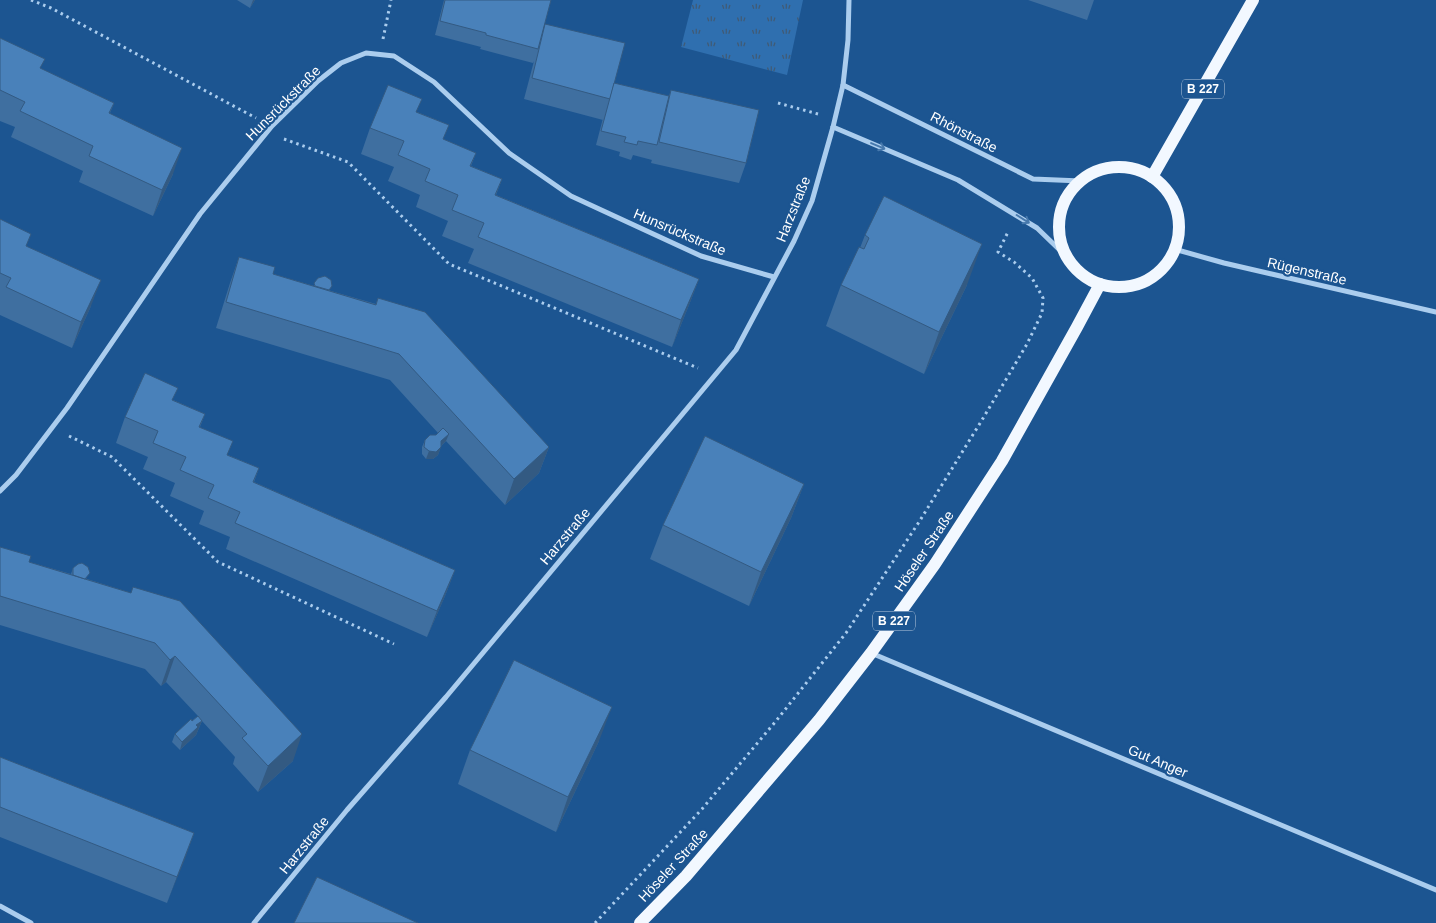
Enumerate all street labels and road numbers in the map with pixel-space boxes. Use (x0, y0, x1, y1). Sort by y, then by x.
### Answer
street label: Hunsrückstraße (242, 62, 324, 144)
road number: B 227 (1182, 80, 1224, 98)
street label: Rhönstraße (928, 108, 1000, 156)
street label: Harzstraße (773, 174, 813, 244)
street label: Hunsrückstraße (631, 205, 729, 259)
street label: Rügenstraße (1266, 254, 1348, 288)
street label: Harzstraße (537, 504, 594, 568)
street label: Höseler Straße (891, 507, 957, 595)
road number: B 227 (873, 612, 915, 630)
street label: Gut Anger (1126, 741, 1190, 781)
street label: Harzstraße (276, 813, 332, 877)
street label: Höseler Straße (635, 825, 711, 905)

